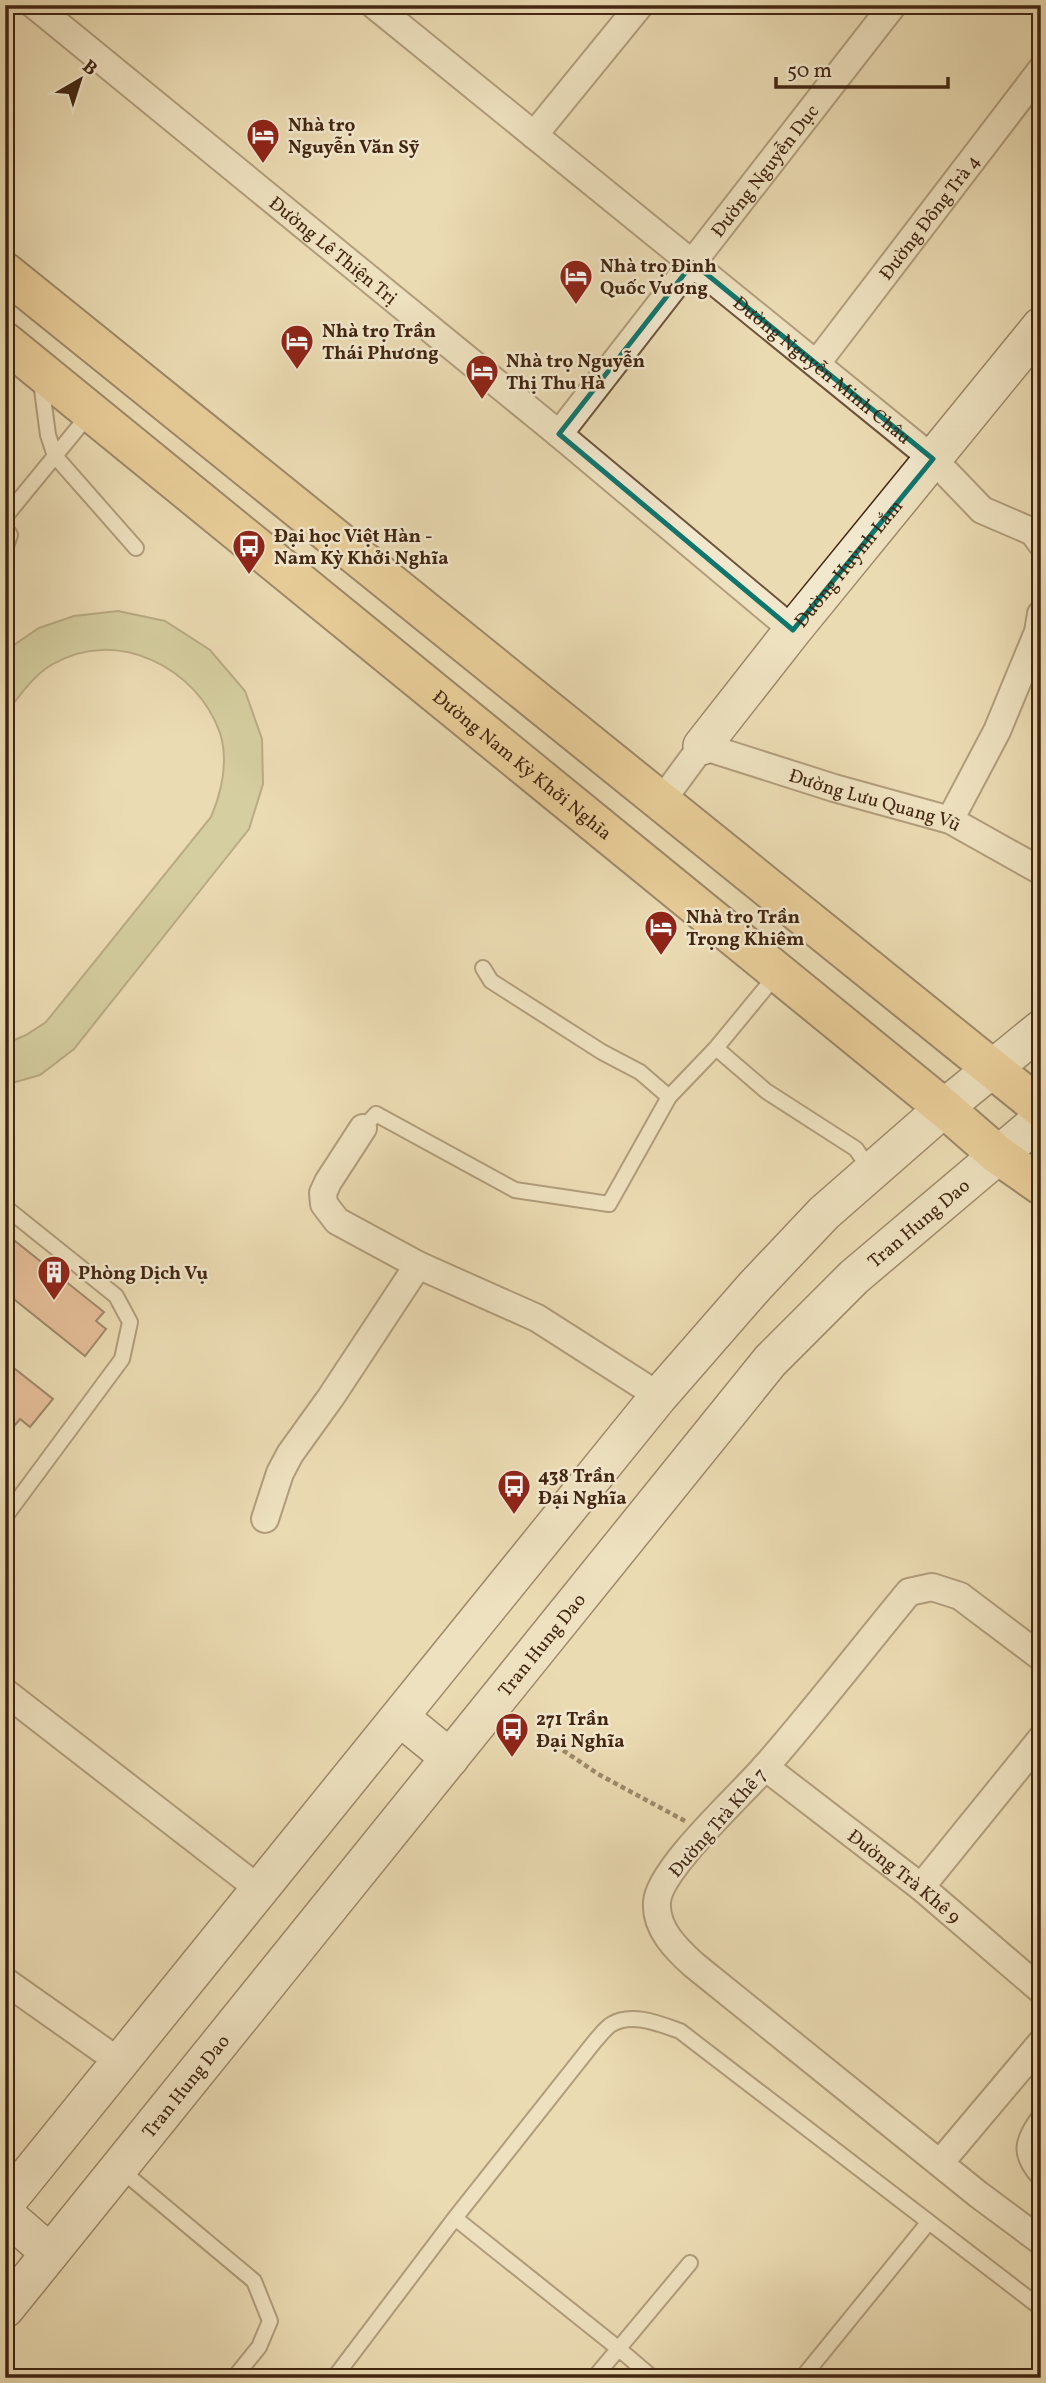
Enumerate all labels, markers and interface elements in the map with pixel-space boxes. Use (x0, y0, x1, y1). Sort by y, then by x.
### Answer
north arrow (46, 46, 116, 116)
scale bar (776, 46, 948, 90)
text: B (76, 54, 103, 82)
text: 50 m (787, 57, 832, 86)
street label: Đường Nguyễn Dục (706, 100, 826, 244)
place label: Nhà trọ Nguyễn Văn Sỹ (288, 113, 420, 161)
hotel icon: Nhà trọ Nguyễn Văn Sỹ (244, 116, 282, 165)
street label: Đường Đông Trà 4 (874, 150, 987, 286)
street label: Đường Lê Thiện Trị (263, 191, 402, 312)
place label: Nhà trọ Đinh Quốc Vương (600, 254, 717, 302)
hotel icon: Nhà trọ Đinh Quốc Vương (557, 257, 595, 306)
street label: Đường Nguyễn Minh Châu (727, 291, 916, 451)
place label: Nhà trọ Trần Thái Phương (322, 319, 439, 367)
hotel icon: Nhà trọ Trần Thái Phương (278, 322, 316, 371)
place label: Nhà trọ Nguyễn Thị Thu Hà (506, 349, 645, 397)
hotel icon: Nhà trọ Nguyễn Thị Thu Hà (463, 352, 501, 401)
street label: Đường Huỳnh Lắm (789, 494, 910, 634)
place label: Đại học Việt Hàn - Nam Kỳ Khởi Nghĩa (274, 524, 449, 572)
bus stop icon: Đại học Việt Hàn - Nam Kỳ Khởi Nghĩa (230, 527, 268, 576)
street label: Đường Nam Kỳ Khởi Nghĩa (426, 685, 617, 847)
street label: Đường Lưu Quang Vũ (785, 763, 965, 839)
place label: Nhà trọ Trần Trọng Khiêm (686, 905, 804, 953)
hotel icon: Nhà trọ Trần Trọng Khiêm (642, 908, 680, 957)
street label: Tran Hung Dao (863, 1174, 976, 1275)
building icon: Phòng Dịch Vụ (35, 1253, 73, 1302)
place label: Phòng Dịch Vụ (78, 1261, 208, 1287)
place label: 438 Trần Đại Nghĩa (538, 1464, 627, 1512)
bus stop icon: 438 Trần Đại Nghĩa (495, 1467, 533, 1516)
street label: Tran Hung Dao (493, 1588, 593, 1703)
place label: 271 Trần Đại Nghĩa (536, 1707, 625, 1755)
bus stop icon: 271 Trần Đại Nghĩa (493, 1710, 531, 1759)
street label: Đường Trà Khê 7 (664, 1763, 774, 1884)
street label: Đường Trà Khê 9 (841, 1824, 966, 1931)
street label: Tran Hung Dao (137, 2030, 237, 2144)

